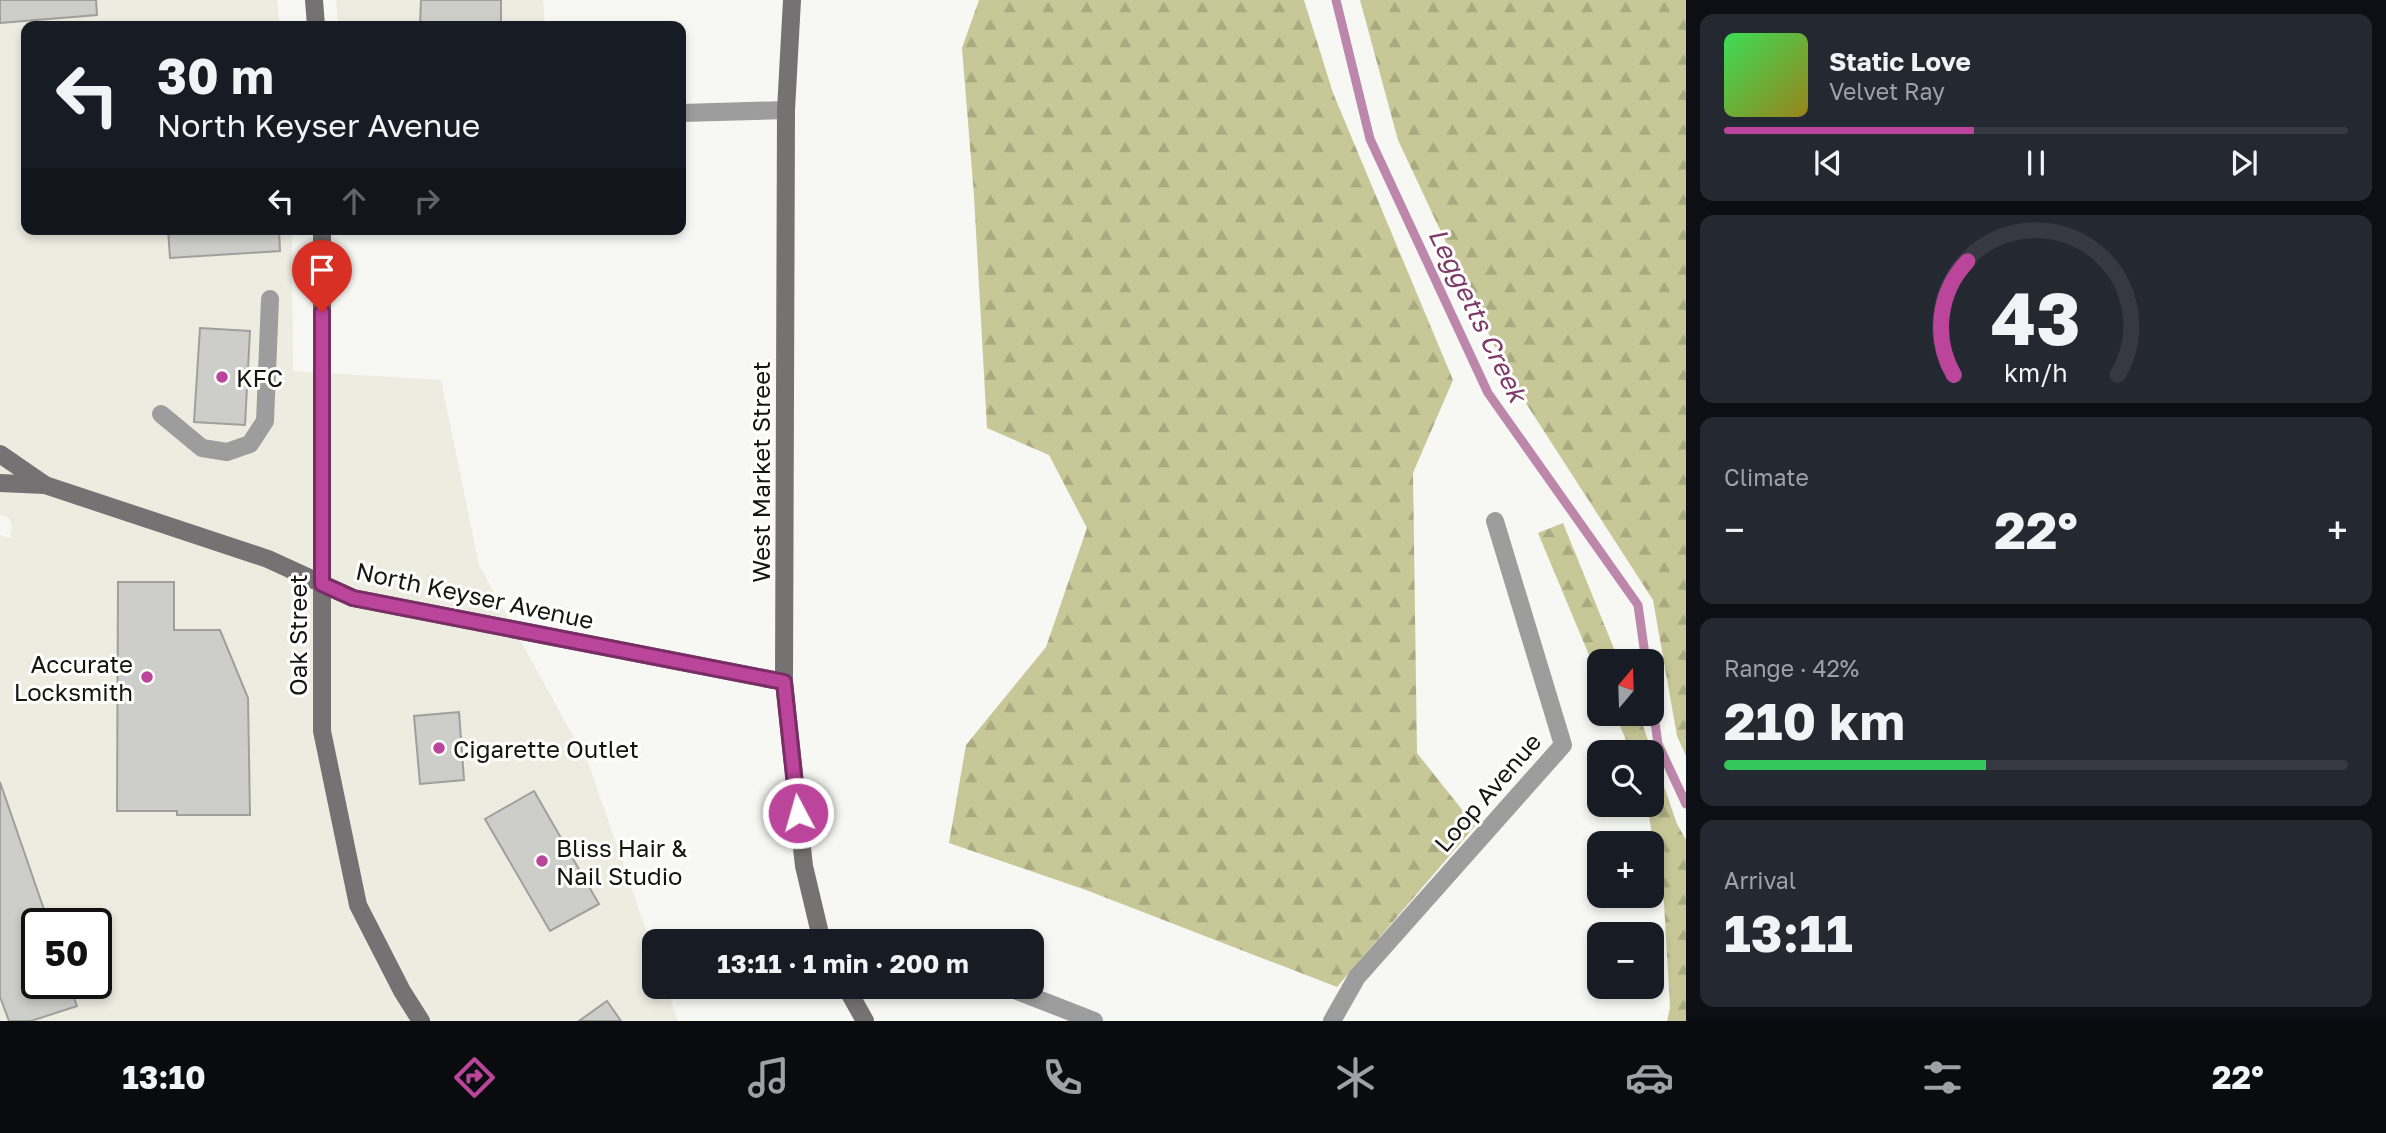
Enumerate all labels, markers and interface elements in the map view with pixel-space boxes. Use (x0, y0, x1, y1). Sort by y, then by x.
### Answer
text: 30 m (157, 46, 274, 105)
text: Static Love (1829, 46, 1971, 77)
icon: left (42, 49, 133, 140)
text: Velvet Ray (1829, 77, 1945, 105)
text: North Keyser Avenue (157, 106, 480, 144)
icon: previous (1809, 144, 1847, 182)
icon: pause (2017, 144, 2055, 182)
icon: next (2225, 144, 2263, 182)
icon: left (262, 182, 300, 220)
icon: ahead (335, 182, 373, 220)
icon: right (408, 182, 446, 220)
water label: Leggetts Creek (1422, 223, 1535, 409)
pin (292, 240, 352, 312)
icon: arrive (303, 251, 341, 289)
text: 43 (1991, 275, 2081, 362)
text: km/h (2004, 357, 2068, 388)
street label: West Market Street (746, 361, 775, 583)
place label: KFC (236, 363, 283, 392)
marker: KFC (214, 369, 230, 385)
text: Climate (1724, 463, 1809, 491)
text: 22° (1994, 498, 2078, 560)
text: − (1724, 507, 1745, 552)
text: + (2327, 507, 2348, 552)
street label: North Keyser Avenue (353, 556, 597, 634)
street label: Oak Street (283, 574, 312, 696)
place label: Accurate Locksmith (14, 649, 133, 706)
north arrow (1587, 649, 1664, 726)
map controls (1587, 649, 1664, 999)
text: Range · 42% (1724, 654, 1859, 682)
marker: Accurate Locksmith (139, 669, 155, 685)
text: 210 km (1724, 689, 1905, 751)
street label: Loop Avenue (1428, 727, 1546, 857)
place label: Cigarette Outlet (453, 734, 639, 763)
marker: Cigarette Outlet (431, 740, 447, 756)
button: search (1587, 740, 1664, 817)
position arrow (761, 776, 835, 850)
button: + (1587, 831, 1664, 908)
place label: Bliss Hair & Nail Studio (556, 833, 687, 890)
marker: Bliss Hair & Nail Studio (534, 853, 550, 869)
text: Arrival (1724, 866, 1796, 894)
text: 13:11 (1724, 901, 1853, 963)
speed limit sign: 50 (21, 908, 112, 999)
button: − (1587, 922, 1664, 999)
text: 13:11 · 1 min · 200 m (717, 948, 969, 979)
icon: directions (450, 1053, 499, 1102)
icon: music (744, 1053, 793, 1102)
icon: phone (1038, 1053, 1087, 1102)
icon: climate (1331, 1053, 1380, 1102)
icon: car (1625, 1053, 1674, 1102)
icon: filters (1918, 1053, 1967, 1102)
text: 13:10 (122, 1058, 206, 1096)
text: 22° (2212, 1058, 2264, 1096)

